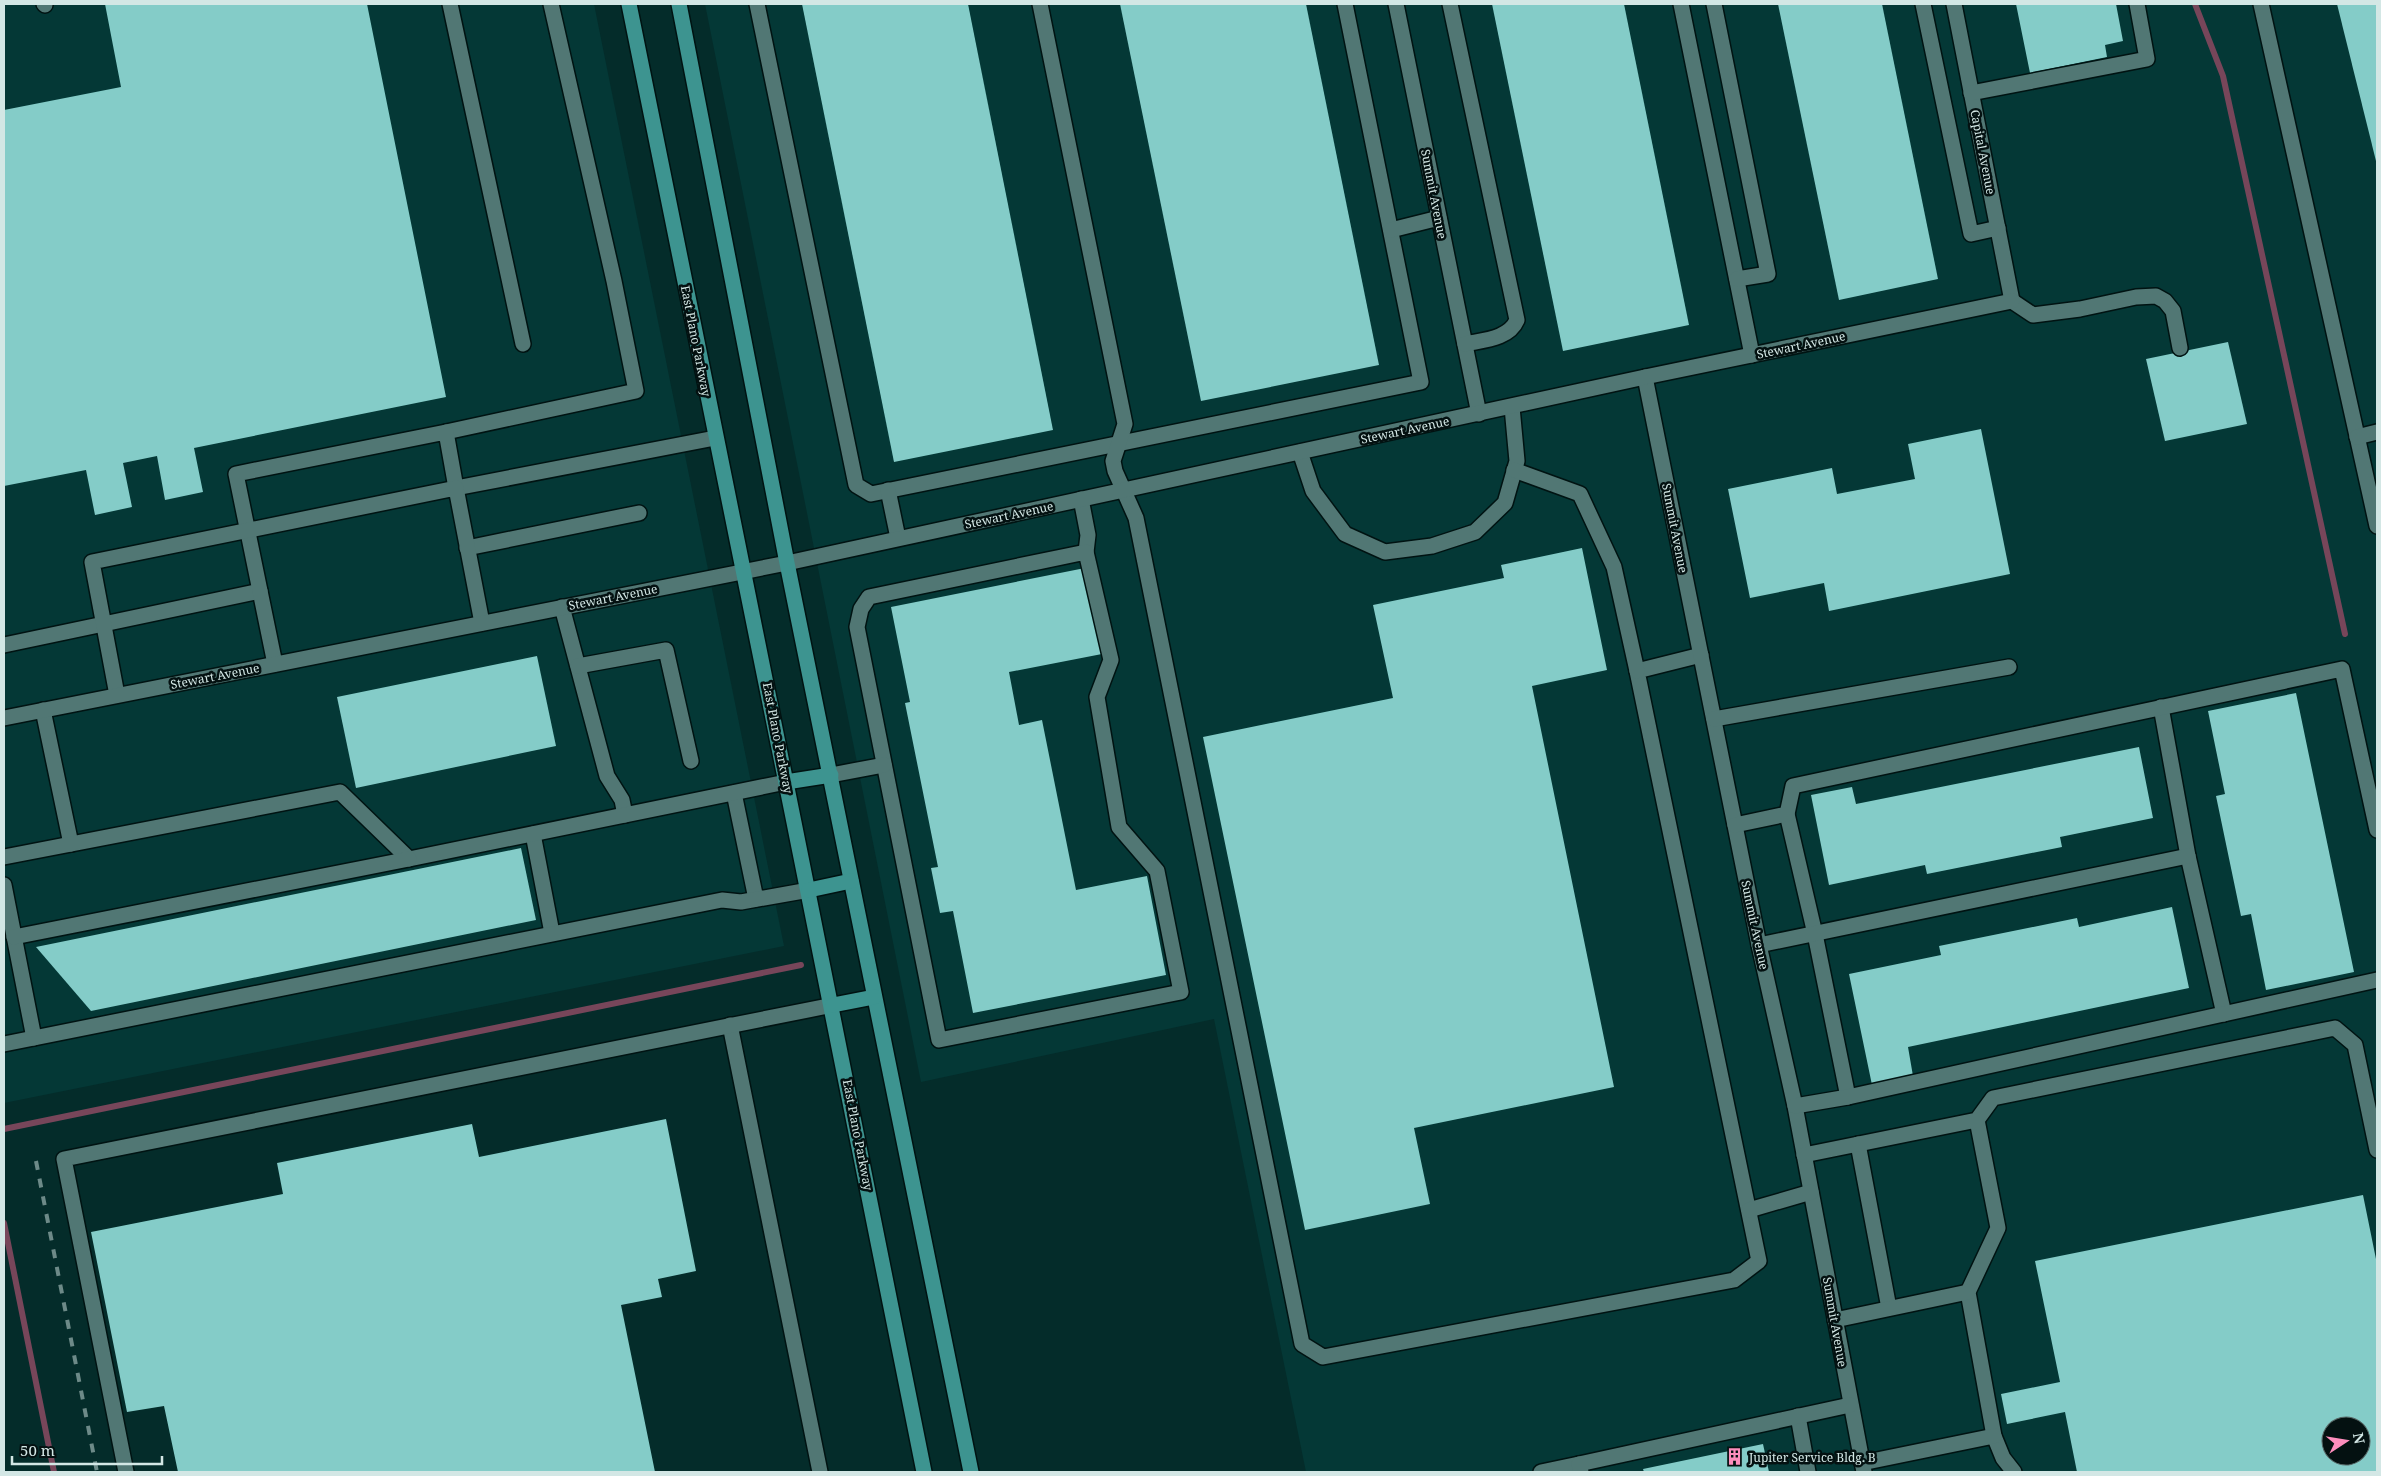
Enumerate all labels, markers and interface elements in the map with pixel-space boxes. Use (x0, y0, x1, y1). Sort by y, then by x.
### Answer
street label: Capital Avenue (1966, 108, 2000, 196)
street label: Summit Avenue (1417, 148, 1451, 240)
street label: East Plano Parkway (677, 284, 715, 398)
street label: Stewart Avenue (1755, 327, 1847, 363)
street label: Stewart Avenue (1359, 412, 1451, 448)
street label: Summit Avenue (1658, 482, 1692, 574)
street label: Stewart Avenue (963, 497, 1055, 533)
street label: Stewart Avenue (567, 580, 659, 614)
street label: Stewart Avenue (169, 659, 261, 693)
street label: East Plano Parkway (759, 681, 797, 795)
street label: Summit Avenue (1737, 879, 1773, 971)
street label: East Plano Parkway (839, 1078, 877, 1192)
street label: Summit Avenue (1819, 1276, 1851, 1368)
north arrow (2321, 1416, 2371, 1466)
text: N (2349, 1431, 2370, 1446)
scale bar (12, 1434, 162, 1466)
text: 50 m (20, 1440, 55, 1460)
building icon: Jupiter Service Bldg. B (1725, 1447, 1745, 1467)
place label: Jupiter Service Bldg. B (1748, 1449, 1876, 1466)

